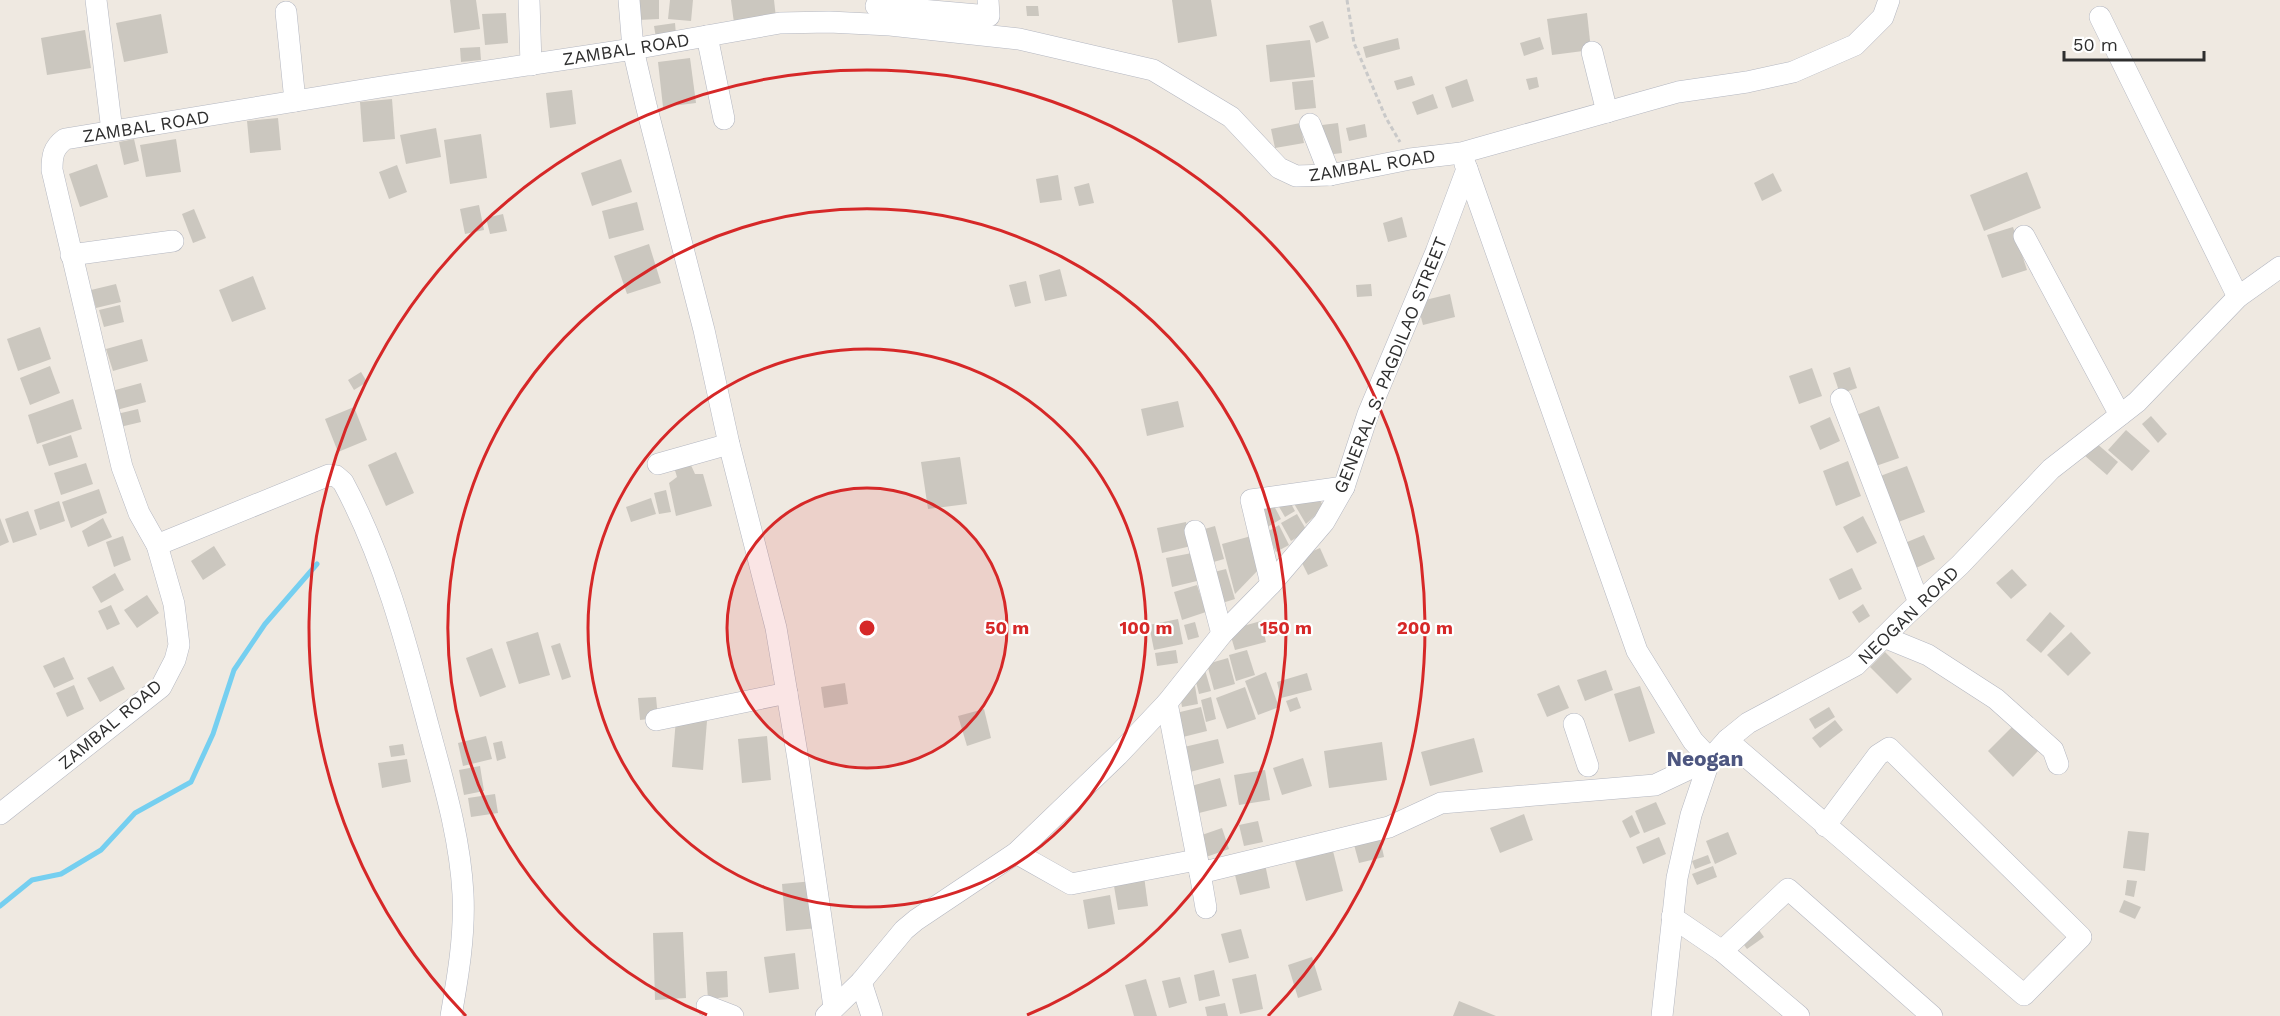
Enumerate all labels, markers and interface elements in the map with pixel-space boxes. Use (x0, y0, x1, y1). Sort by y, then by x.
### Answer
scale bar (2064, 24, 2204, 62)
street label: ZAMBAL ROAD (561, 29, 691, 69)
text: 50 m (2073, 34, 2118, 55)
street label: ZAMBAL ROAD (81, 106, 211, 146)
street label: ZAMBAL ROAD (1307, 145, 1437, 185)
street label: GENERAL S. PAGDILAO STREET (1329, 234, 1451, 496)
street label: NEOGAN ROAD (1853, 562, 1963, 668)
text: 50 m (985, 617, 1029, 638)
text: 100 m (1119, 617, 1173, 638)
text: 150 m (1260, 617, 1312, 638)
text: 200 m (1397, 617, 1453, 638)
centre of rings (857, 618, 877, 638)
street label: ZAMBAL ROAD (54, 675, 166, 773)
district label: Neogan (1666, 746, 1744, 771)

